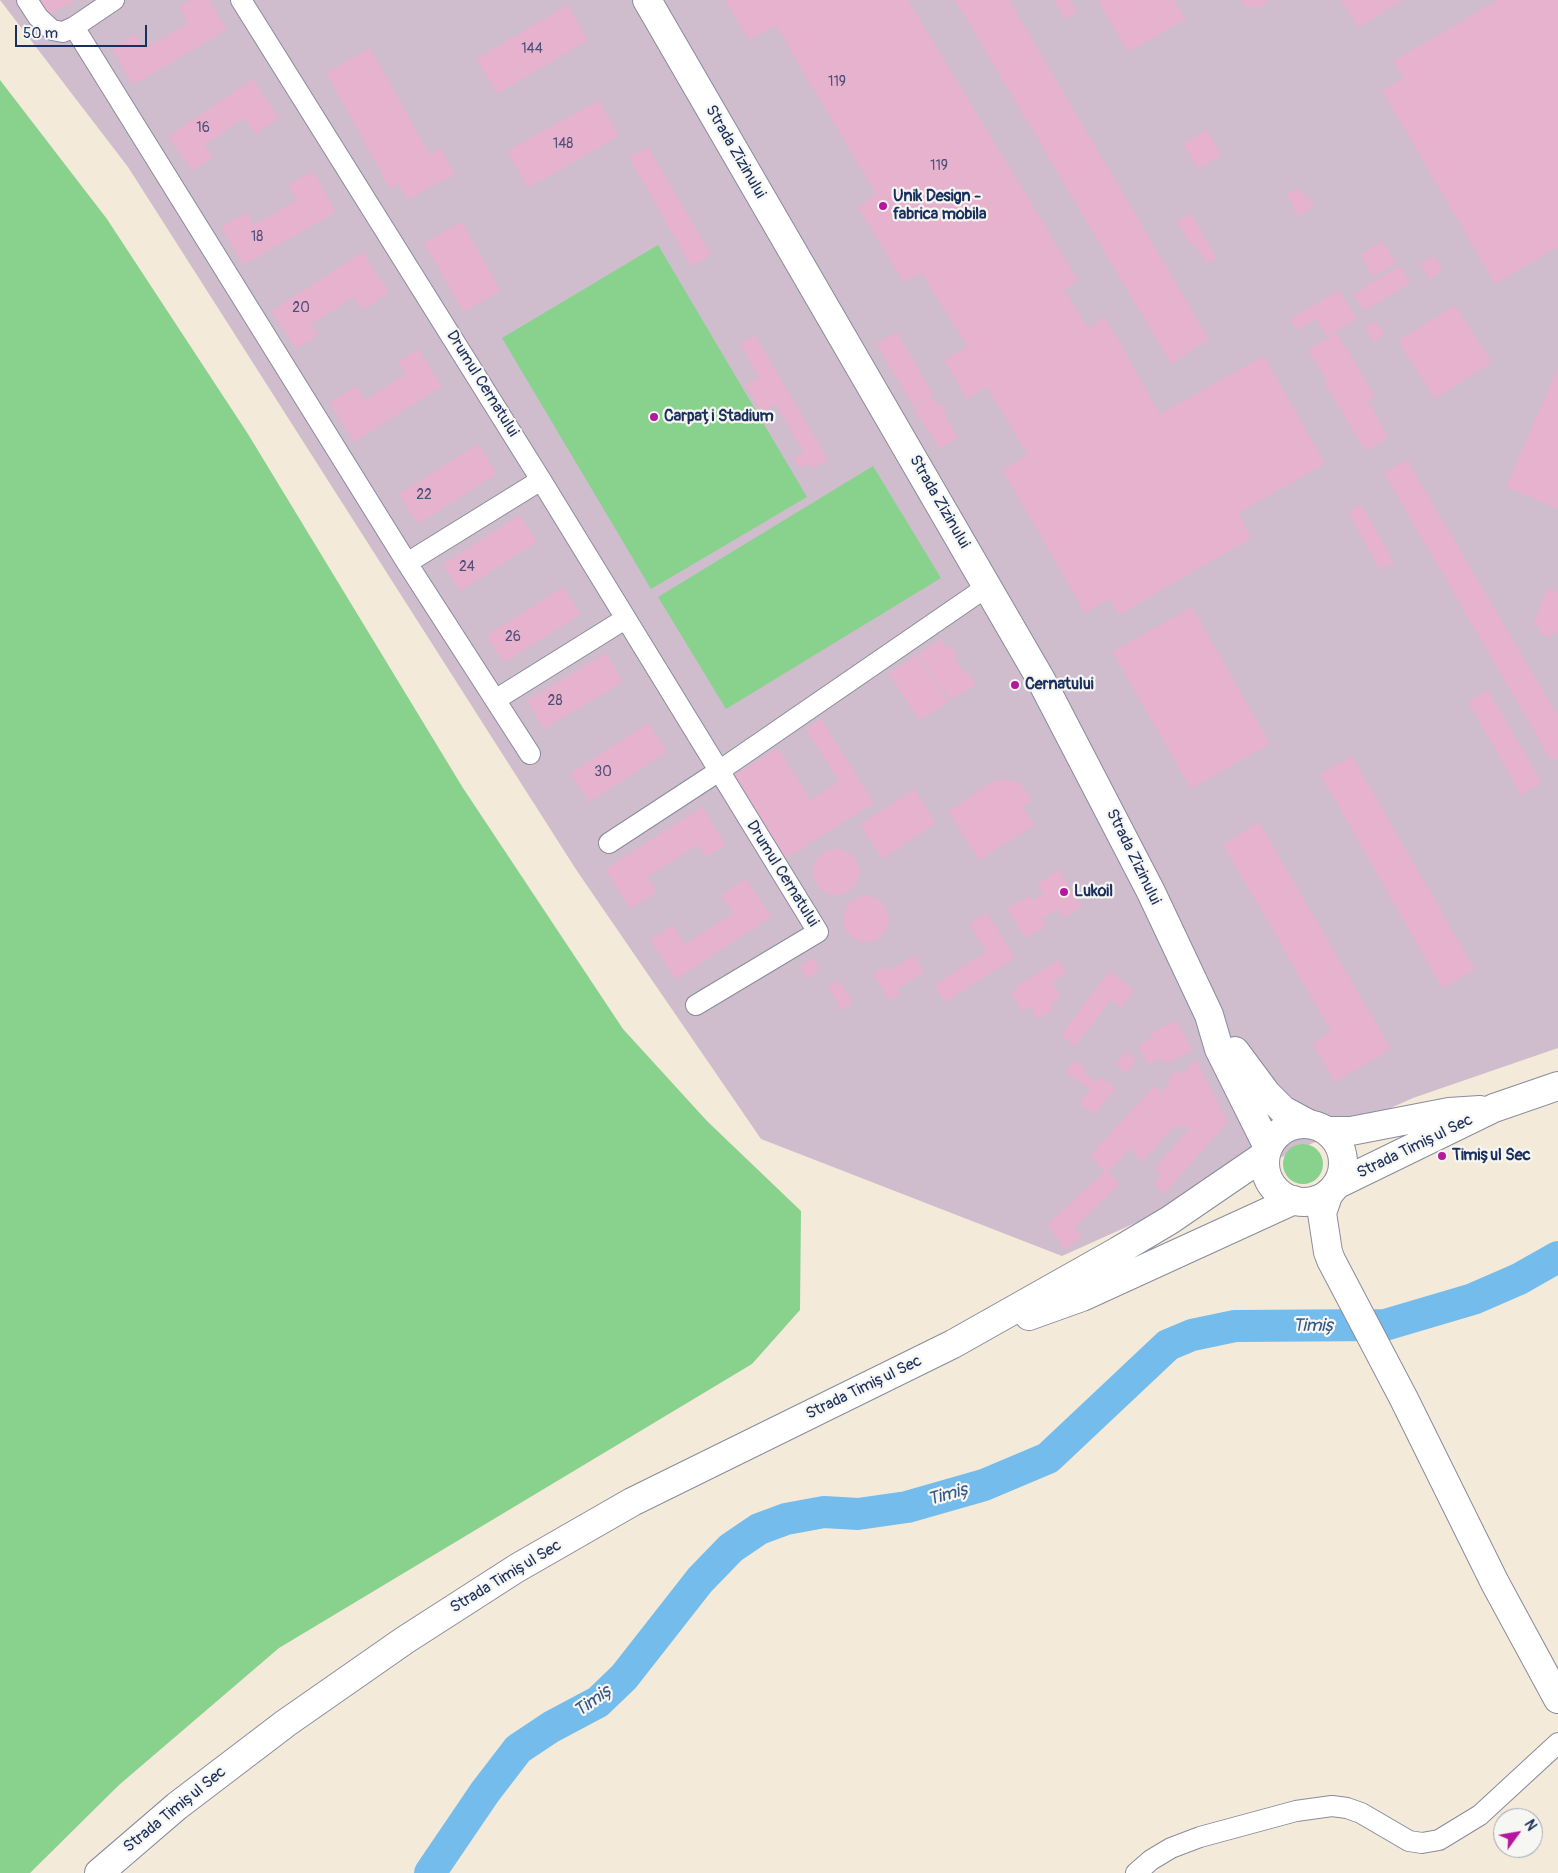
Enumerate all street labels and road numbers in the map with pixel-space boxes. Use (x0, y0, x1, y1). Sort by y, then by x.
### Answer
street label: Strada Zizinului (701, 102, 769, 202)
street label: Drumul Cernatului (442, 327, 522, 441)
street label: Strada Zizinului (905, 452, 973, 552)
street label: Strada Zizinului (1102, 806, 1164, 908)
street label: Drumul Cernatului (742, 817, 822, 931)
street label: Strada Timișul Sec (1354, 1111, 1476, 1183)
street label: Strada Timișul Sec (803, 1352, 925, 1424)
street label: Strada Timișul Sec (447, 1536, 565, 1618)
street label: Strada Timișul Sec (120, 1763, 230, 1857)

